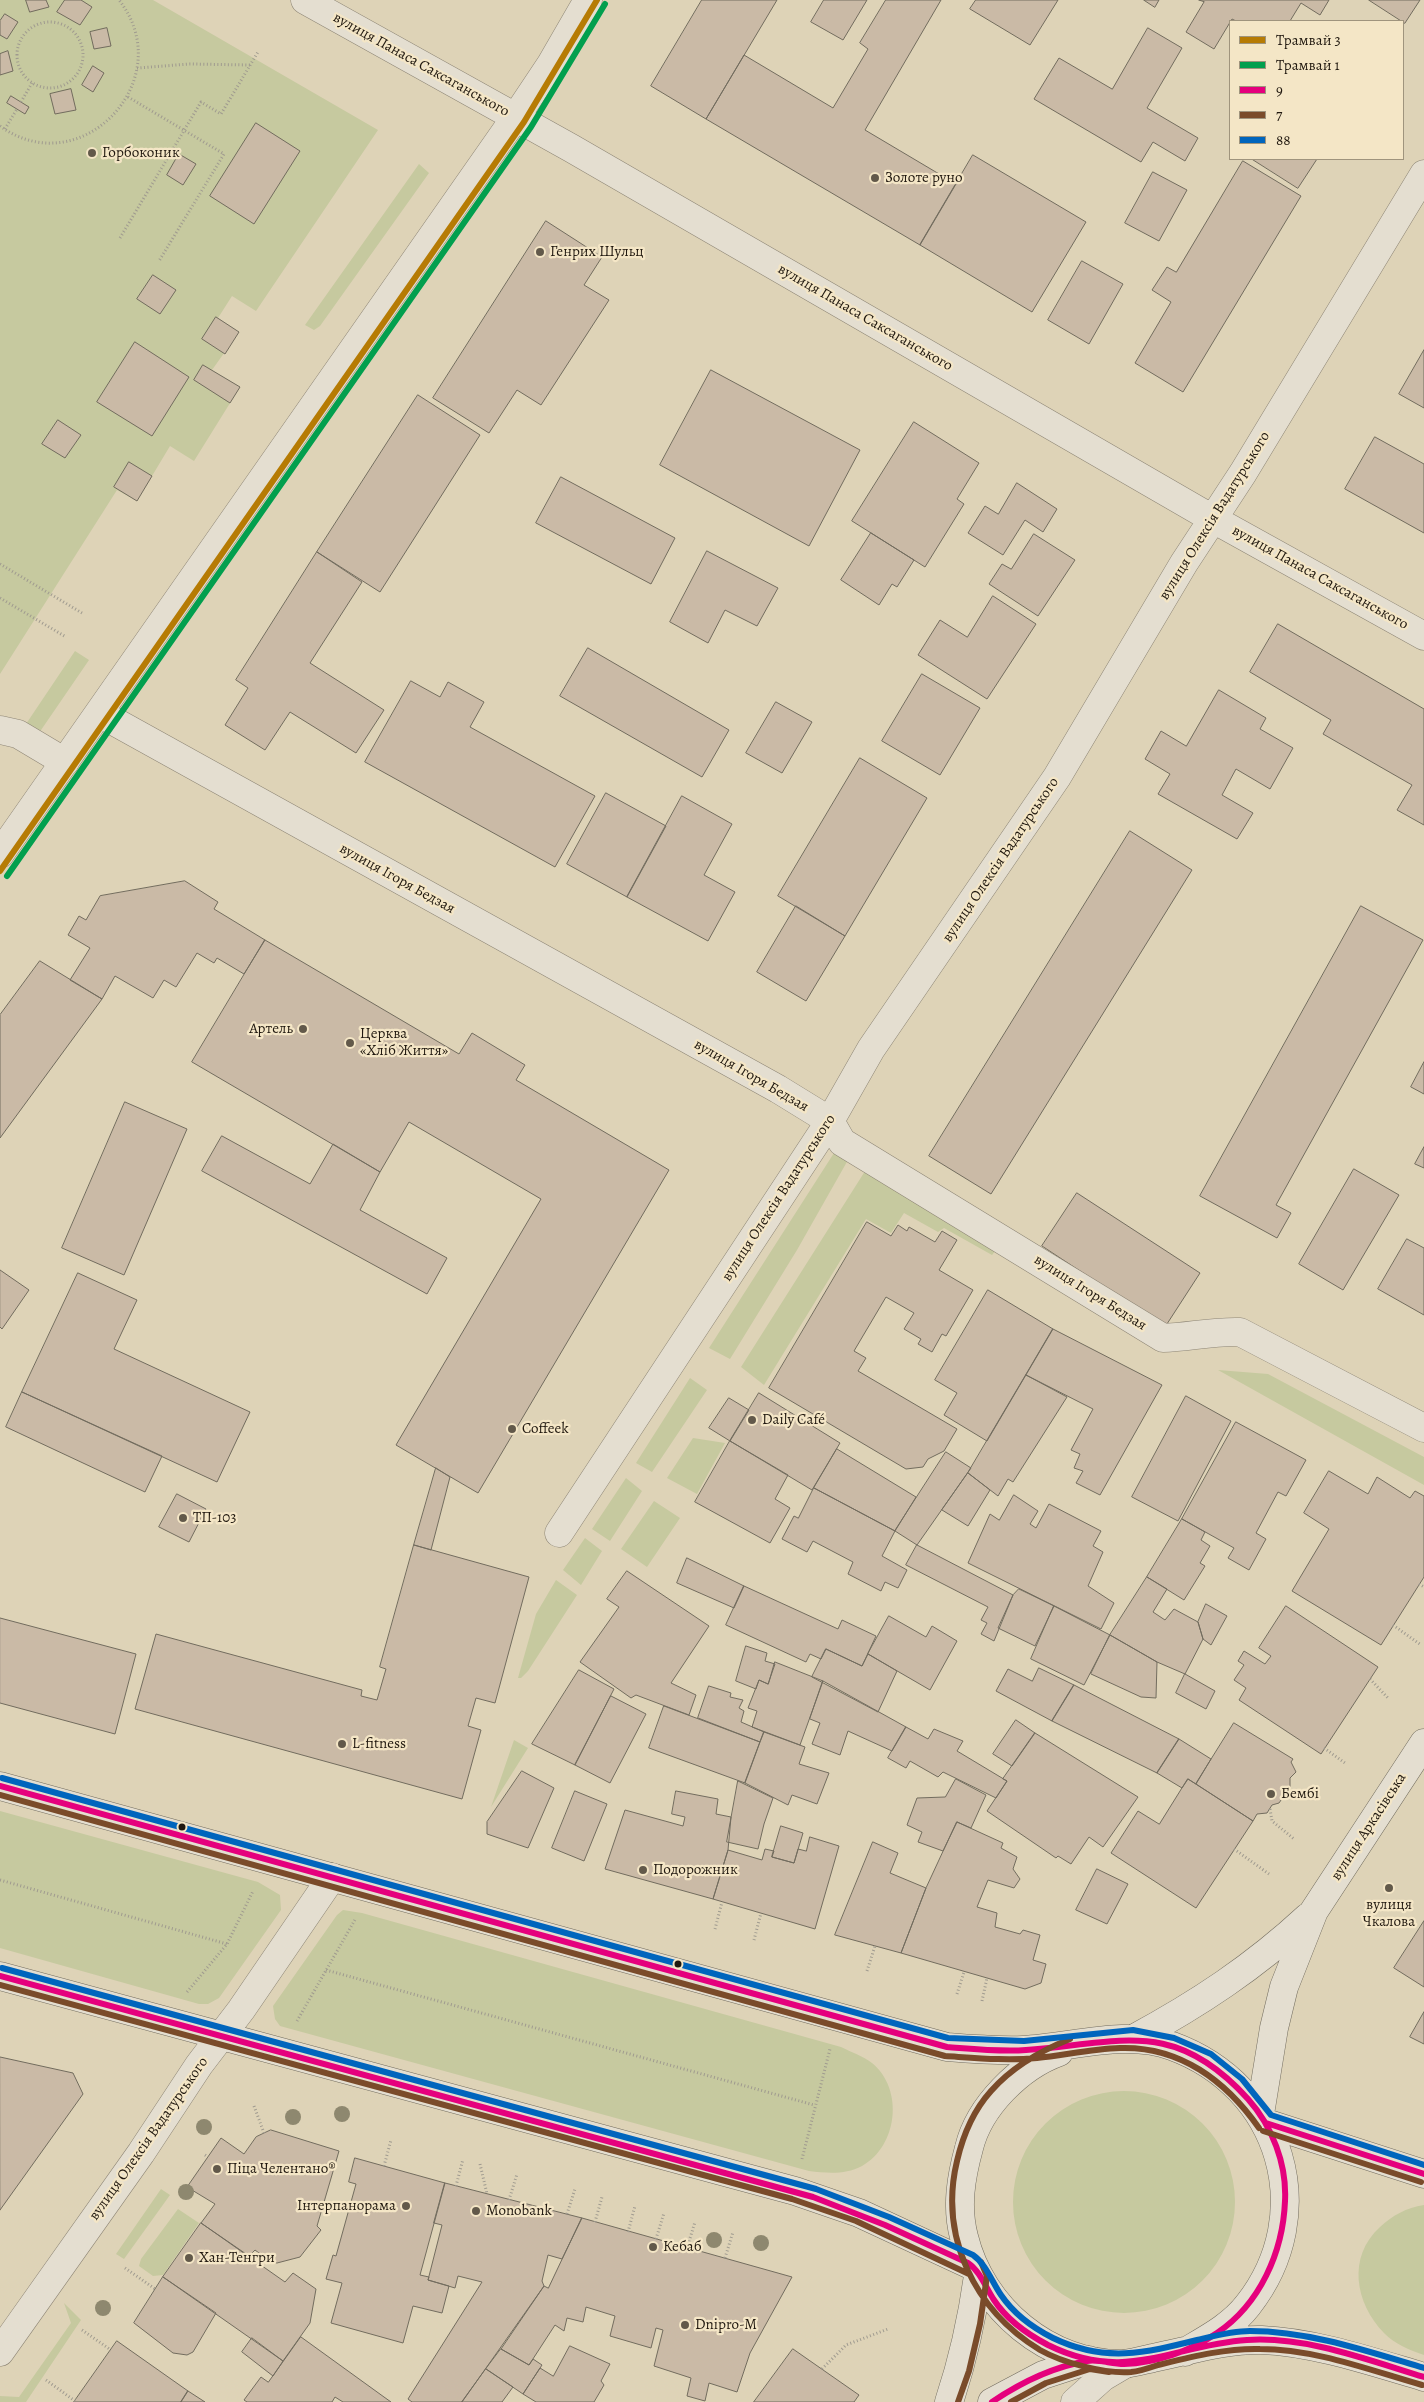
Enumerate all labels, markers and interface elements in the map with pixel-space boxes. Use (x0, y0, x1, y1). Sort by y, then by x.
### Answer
street label: вулиця Панаса Саксаганського (330, 9, 512, 121)
legend (1229, 20, 1404, 160)
text: Трамвай 3 (1276, 30, 1341, 50)
text: Трамвай 1 (1276, 55, 1340, 75)
text: 9 (1276, 80, 1283, 100)
text: 7 (1276, 105, 1282, 125)
text: 88 (1276, 130, 1291, 150)
place label: Горбоконик (102, 144, 180, 162)
marker: Горбоконик (86, 147, 98, 159)
place label: Золоте руно (885, 169, 963, 187)
marker: Золоте руно (869, 172, 881, 184)
place label: Генрих Шульц (550, 243, 644, 261)
marker: Генрих Шульц (534, 246, 546, 258)
street label: вулиця Панаса Саксаганського (774, 261, 956, 375)
street label: вулиця Олексія Вадатурського (1156, 428, 1274, 604)
street label: вулиця Панаса Саксаганського (1229, 522, 1411, 634)
street label: вулиця Олексія Вадатурського (939, 774, 1063, 946)
street label: вулиця Ігоря Бедзая (336, 840, 458, 918)
place label: Артель (249, 1020, 293, 1038)
marker: Артель (297, 1023, 309, 1035)
place label: Церква «Хліб Життя» (360, 1025, 448, 1060)
street label: вулиця Ігоря Бедзая (690, 1036, 812, 1116)
marker: Церква «Хліб Життя» (344, 1037, 356, 1049)
street label: вулиця Олексія Вадатурського (718, 1111, 840, 1285)
street label: вулиця Ігоря Бедзая (1030, 1251, 1150, 1335)
place label: Daily Café (762, 1411, 825, 1429)
marker: Daily Café (746, 1414, 758, 1426)
place label: Coffeek (522, 1420, 569, 1438)
marker: Coffeek (506, 1423, 518, 1435)
place label: ТП-103 (193, 1509, 236, 1527)
marker: ТП-103 (177, 1512, 189, 1524)
place label: L-fitness (352, 1735, 406, 1753)
marker: L-fitness (336, 1738, 348, 1750)
street label: вулиця Аркасівська (1327, 1770, 1411, 1884)
place label: Бембі (1281, 1785, 1319, 1803)
marker: Бембі (1265, 1788, 1277, 1800)
unlabelled marker (177, 1822, 187, 1832)
place label: Подорожник (653, 1861, 738, 1879)
marker: Подорожник (637, 1864, 649, 1876)
marker: вулиця Чкалова (1383, 1882, 1395, 1894)
place label: вулиця Чкалова (1363, 1896, 1415, 1931)
unlabelled marker (673, 1959, 683, 1969)
street label: вулиця Олексія Вадатурського (86, 2054, 212, 2224)
place label: Піца Челентано® (227, 2160, 335, 2178)
marker: Піца Челентано® (211, 2163, 223, 2175)
place label: Інтерпанорама (297, 2197, 396, 2215)
marker: Інтерпанорама (400, 2200, 412, 2212)
place label: Monobank (486, 2202, 552, 2220)
marker: Monobank (470, 2205, 482, 2217)
place label: Кебаб (663, 2238, 702, 2256)
marker: Кебаб (647, 2241, 659, 2253)
place label: Хан-Тенгри (199, 2249, 275, 2267)
marker: Хан-Тенгри (183, 2252, 195, 2264)
place label: Dnipro-M (695, 2316, 757, 2334)
marker: Dnipro-M (679, 2319, 691, 2331)

